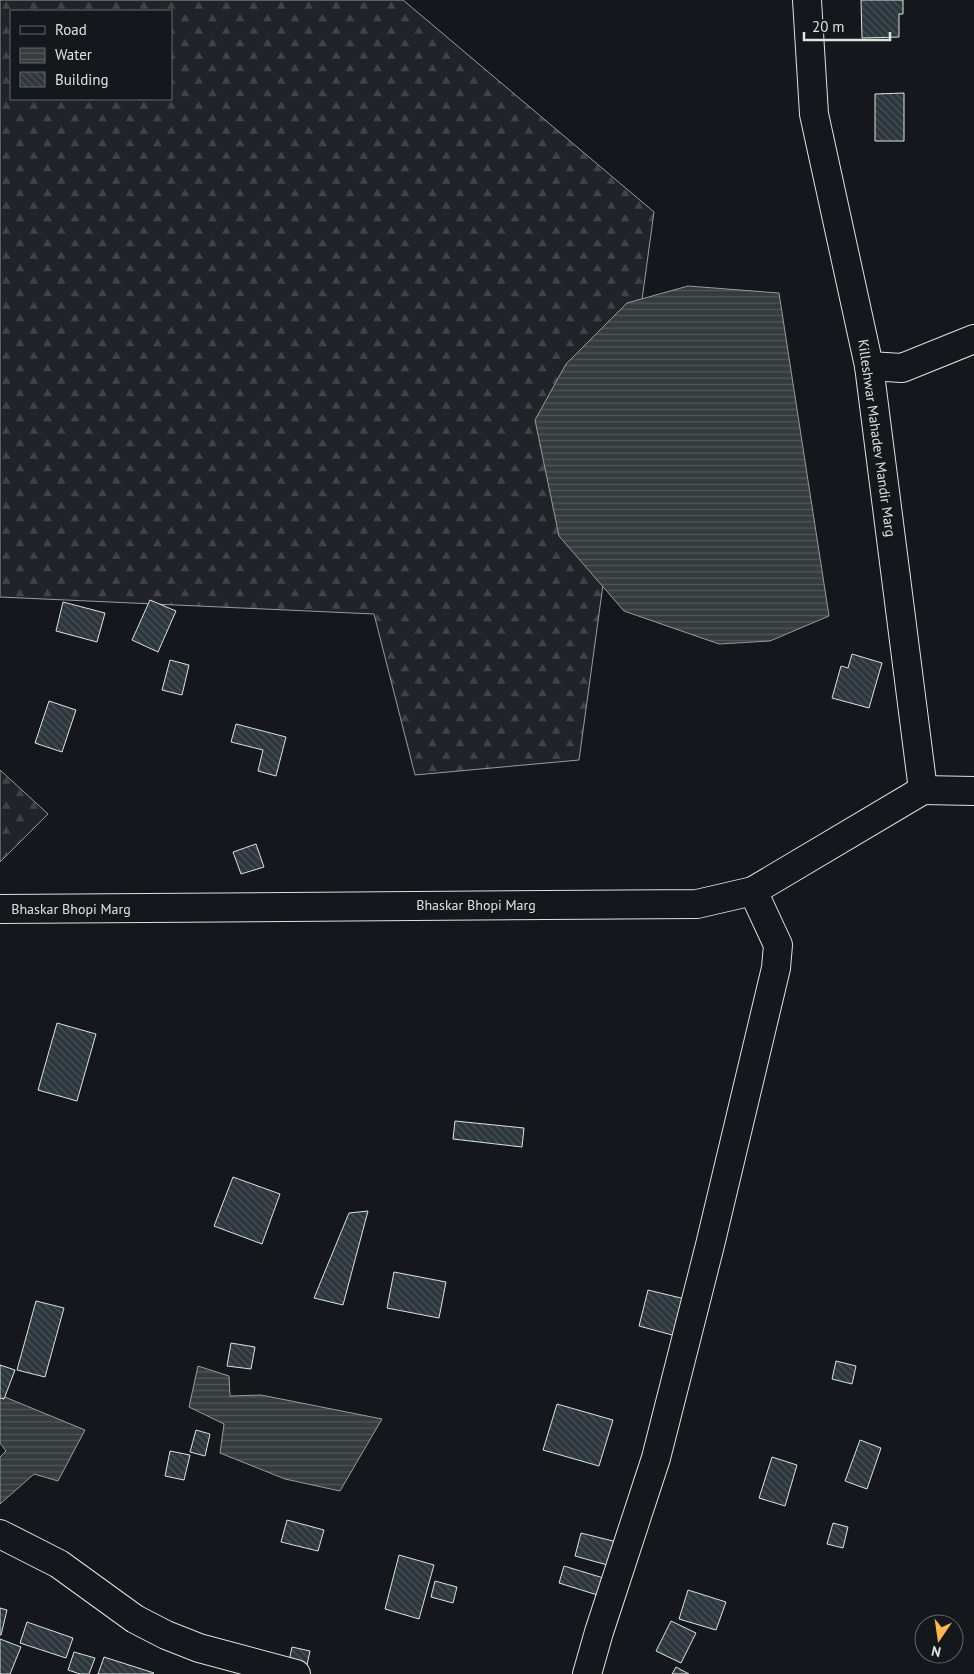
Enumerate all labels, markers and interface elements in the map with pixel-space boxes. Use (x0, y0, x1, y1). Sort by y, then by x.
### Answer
legend (10, 10, 172, 100)
scale bar (804, 10, 890, 42)
text: 20 m (812, 17, 845, 36)
text: Road (55, 20, 87, 39)
text: Water (55, 45, 92, 64)
text: Building (55, 70, 109, 89)
street label: Killeshwar Mahadev Mandir Marg (854, 338, 900, 538)
street label: Bhaskar Bhopi Marg (416, 896, 536, 914)
street label: Bhaskar Bhopi Marg (11, 900, 131, 918)
north arrow (914, 1614, 964, 1664)
text: N (930, 1642, 943, 1661)

